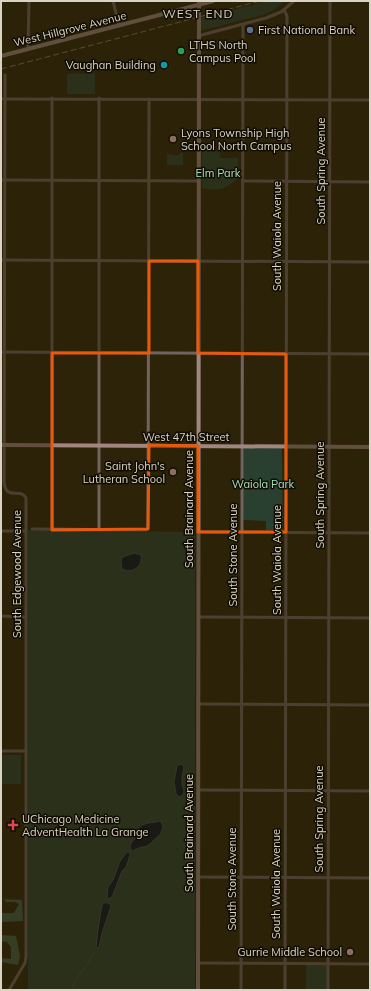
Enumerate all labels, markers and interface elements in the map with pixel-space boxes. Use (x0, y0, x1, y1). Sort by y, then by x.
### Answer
district label: WEST END (163, 6, 233, 21)
street label: West Hillgrove Avenue (12, 8, 128, 50)
place label: First National Bank (258, 23, 355, 37)
marker: First National Bank (245, 25, 255, 35)
place label: LTHS North Campus Pool (189, 38, 256, 65)
marker: LTHS North Campus Pool (176, 46, 186, 56)
place label: Vaughan Building (66, 58, 156, 72)
marker: Vaughan Building (159, 60, 169, 70)
street label: South Spring Avenue (314, 117, 328, 224)
place label: Lyons Township High School North Campus (181, 126, 292, 153)
marker: Lyons Township High School North Campus (168, 134, 178, 144)
park label: Elm Park (196, 166, 241, 180)
street label: South Waiola Avenue (270, 181, 284, 291)
street label: West 47th Street (143, 430, 229, 444)
street label: South Spring Avenue (313, 441, 327, 548)
street label: South Brainard Avenue (182, 450, 196, 568)
place label: Saint John's Lutheran School (83, 459, 165, 486)
marker: Saint John's Lutheran School (168, 467, 178, 477)
park label: Waiola Park (232, 477, 295, 491)
street label: South Stone Avenue (226, 503, 240, 607)
street label: South Waiola Avenue (270, 505, 284, 615)
street label: South Edgewood Avenue (10, 510, 24, 638)
street label: South Spring Avenue (312, 765, 326, 872)
street label: South Brainard Avenue (182, 774, 196, 892)
place label: UChicago Medicine AdventHealth La Grange (22, 812, 149, 839)
marker: UChicago Medicine AdventHealth La Grange (7, 819, 19, 831)
street label: South Stone Avenue (225, 827, 239, 931)
street label: South Waiola Avenue (269, 829, 283, 939)
place label: Gurrie Middle School (238, 945, 342, 959)
marker: Gurrie Middle School (345, 947, 355, 957)

